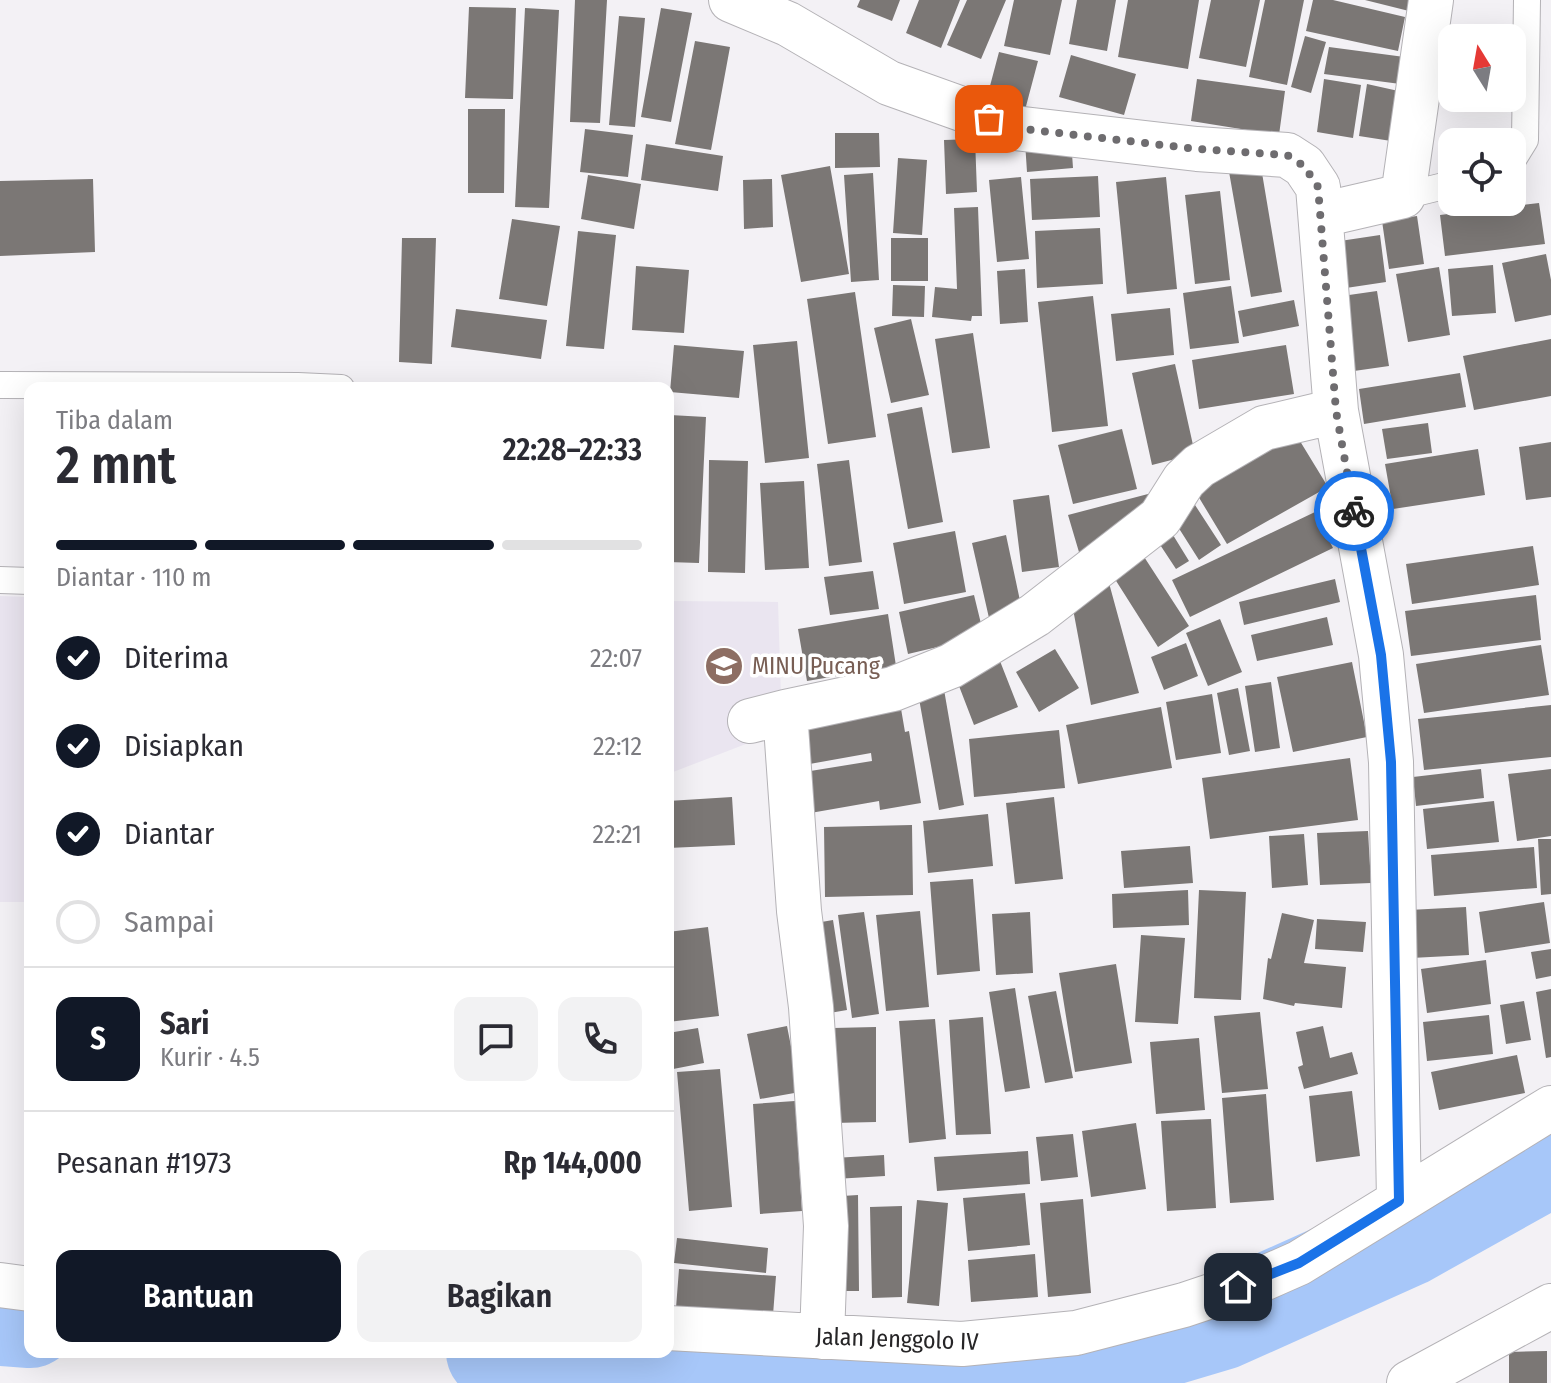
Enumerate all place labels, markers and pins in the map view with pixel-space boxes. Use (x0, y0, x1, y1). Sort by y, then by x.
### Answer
pin (955, 85, 1023, 153)
school or university icon: MINU Pucang (703, 645, 745, 687)
place label: MINU Pucang (752, 652, 881, 680)
pin (1204, 1253, 1272, 1321)

